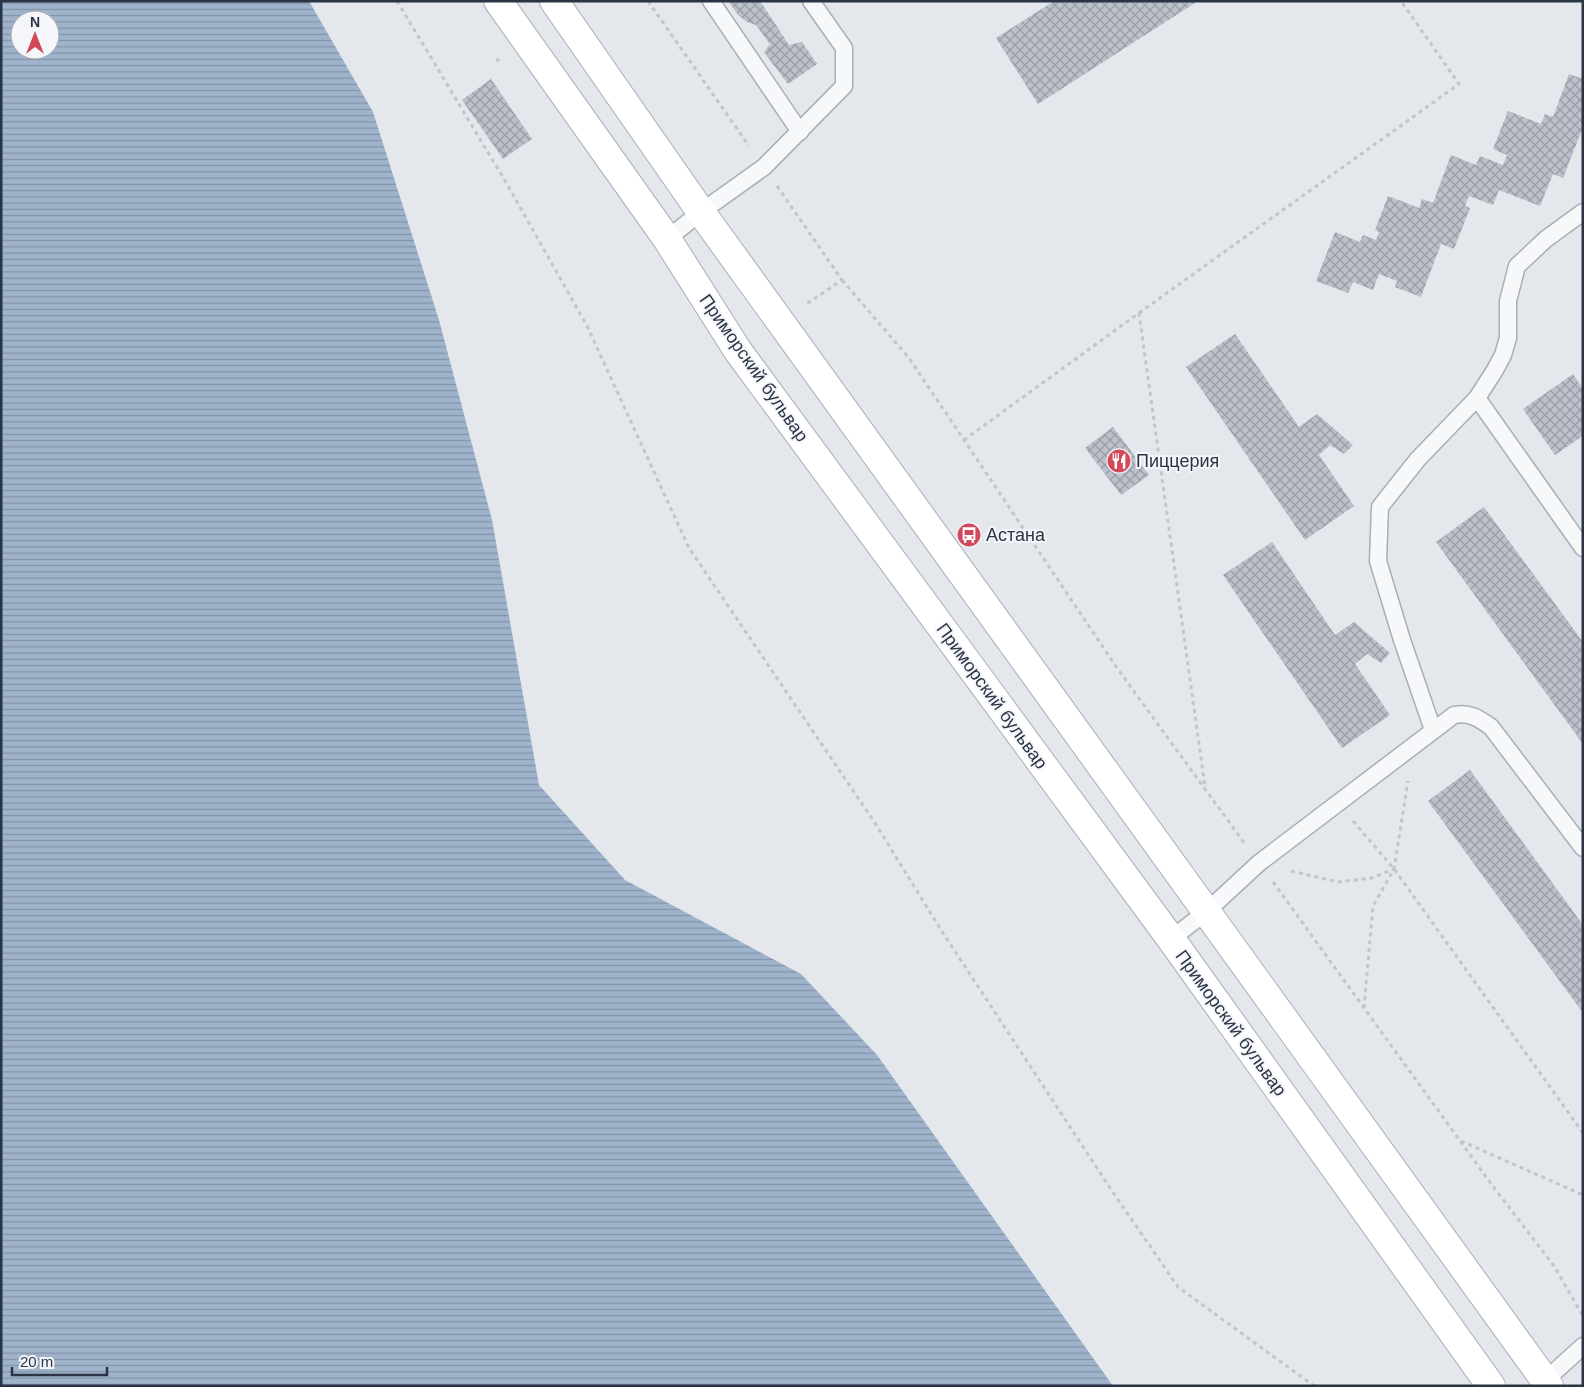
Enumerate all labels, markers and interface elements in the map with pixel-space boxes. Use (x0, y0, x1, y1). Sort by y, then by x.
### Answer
north arrow (10, 10, 60, 60)
text: N (30, 14, 40, 30)
street label: Приморский бульвар (696, 291, 812, 445)
restaurant icon: Пиццерия (1106, 448, 1132, 474)
place label: Пиццерия (1136, 451, 1219, 471)
bus stop icon: Астана (956, 522, 982, 548)
place label: Астана (986, 525, 1046, 545)
street label: Приморский бульвар (932, 619, 1052, 773)
street label: Приморский бульвар (1171, 946, 1291, 1100)
scale bar (12, 1344, 108, 1376)
text: 20 m (20, 1353, 53, 1370)

